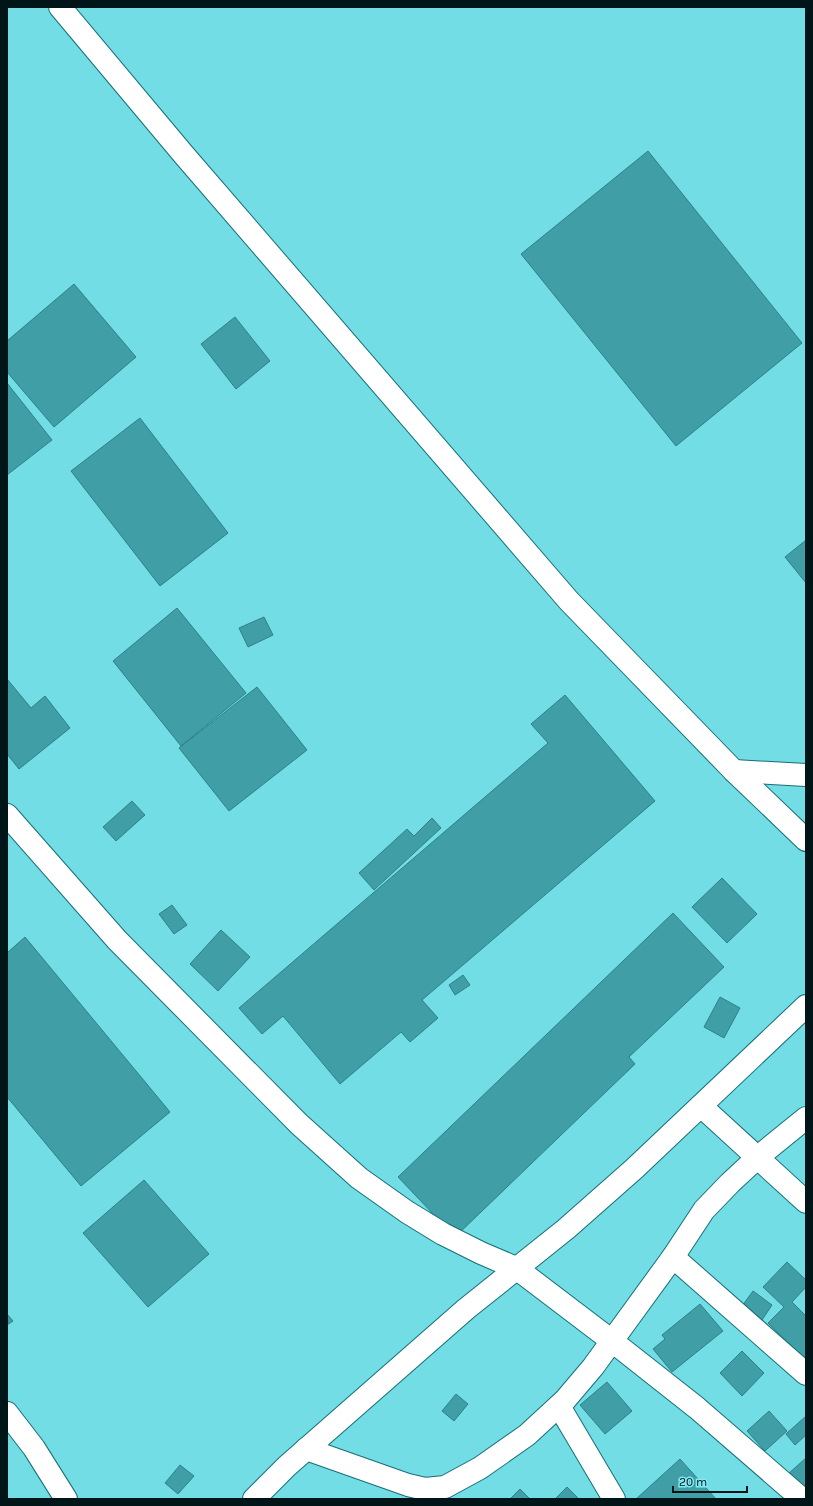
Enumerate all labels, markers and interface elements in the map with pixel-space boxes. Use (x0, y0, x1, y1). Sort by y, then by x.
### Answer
scale bar (673, 1468, 747, 1494)
text: 20 m (679, 1475, 707, 1489)

